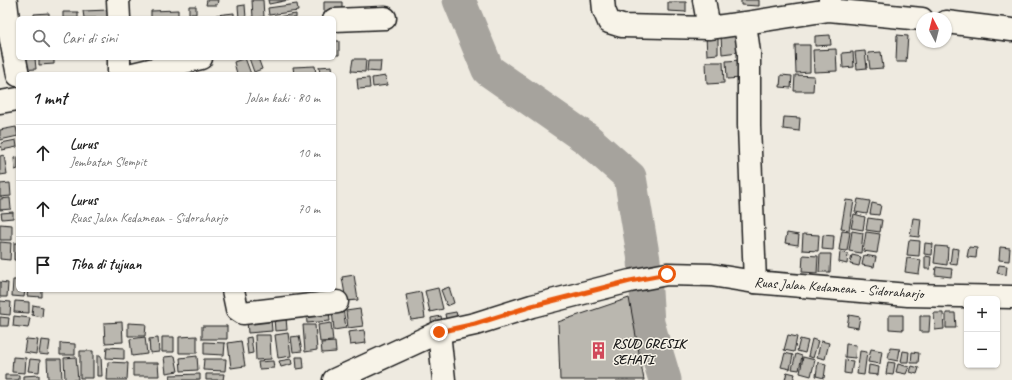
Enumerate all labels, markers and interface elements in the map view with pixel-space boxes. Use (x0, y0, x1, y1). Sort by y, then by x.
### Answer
north arrow (916, 12, 952, 48)
search box (16, 16, 336, 60)
icon: search (30, 27, 52, 49)
text: Cari di sini (62, 29, 117, 48)
text: 1 mnt (32, 88, 67, 109)
text: Jalan kaki · 80 m (246, 90, 320, 106)
text: Lurus (70, 135, 98, 154)
icon: ahead (32, 142, 54, 164)
text: 10 m (298, 145, 320, 161)
text: Jembatan Slempit (70, 154, 147, 170)
text: Lurus (70, 191, 98, 210)
icon: ahead (32, 198, 54, 220)
text: 70 m (298, 201, 320, 217)
text: Ruas Jalan Kedamean - Sidoraharjo (70, 210, 227, 226)
icon: arrive (32, 254, 54, 276)
text: Tiba di tujuan (70, 255, 141, 274)
route start (658, 265, 676, 283)
street label: Ruas Jalan Kedamean - Sidoraharjo (754, 274, 926, 303)
map controls (964, 296, 1000, 368)
button: + (964, 296, 1000, 332)
route end (430, 323, 448, 341)
button: − (964, 332, 1000, 368)
place label: RSUD GRESIK SEHATI (612, 335, 688, 368)
building icon: RSUD GRESIK SEHATI (589, 341, 609, 361)

